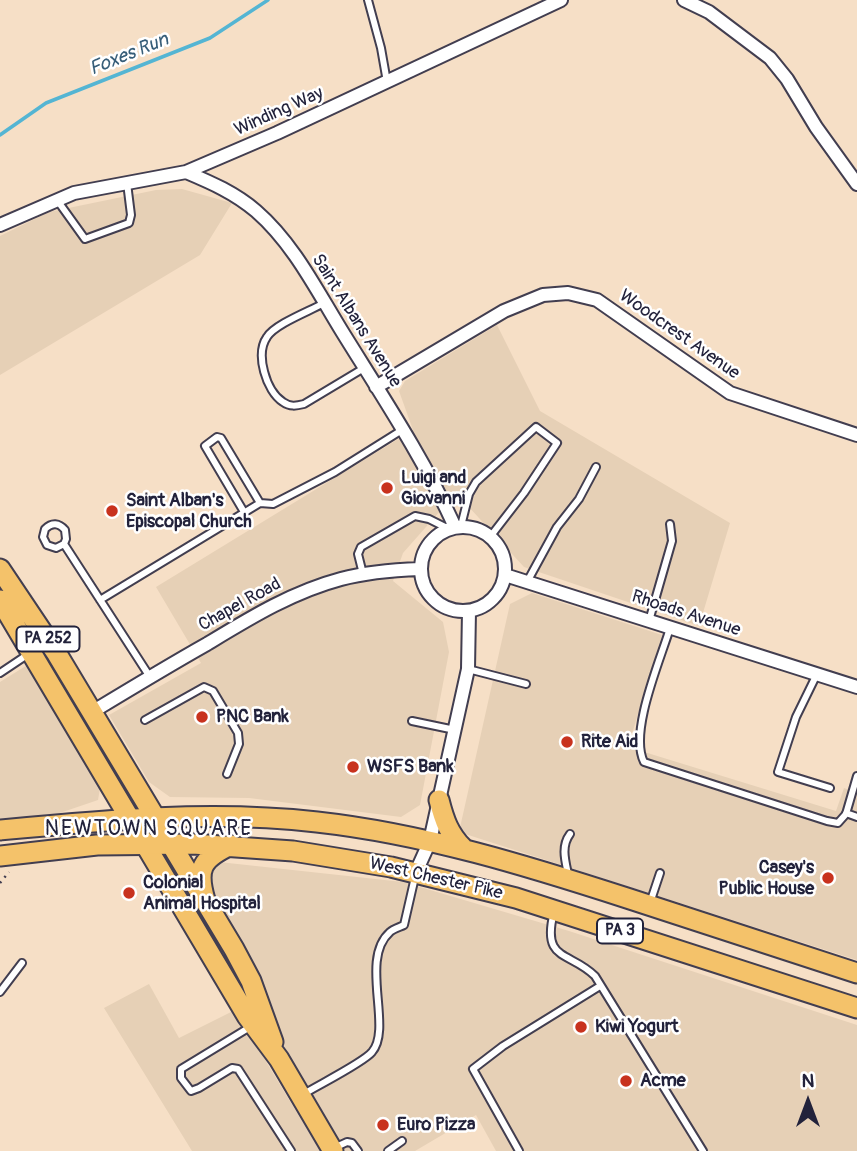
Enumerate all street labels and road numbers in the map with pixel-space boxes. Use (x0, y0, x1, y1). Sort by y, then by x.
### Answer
street label: Winding Way (231, 83, 327, 141)
street label: Saint Albans Avenue (306, 250, 406, 392)
street label: Woodcrest Avenue (615, 285, 743, 385)
street label: Chapel Road (195, 574, 285, 636)
street label: Rhoads Avenue (629, 586, 743, 642)
road number: PA 252 (16, 626, 80, 652)
street label: West Chester Pike (367, 853, 505, 905)
road number: PA 3 (597, 918, 643, 944)

